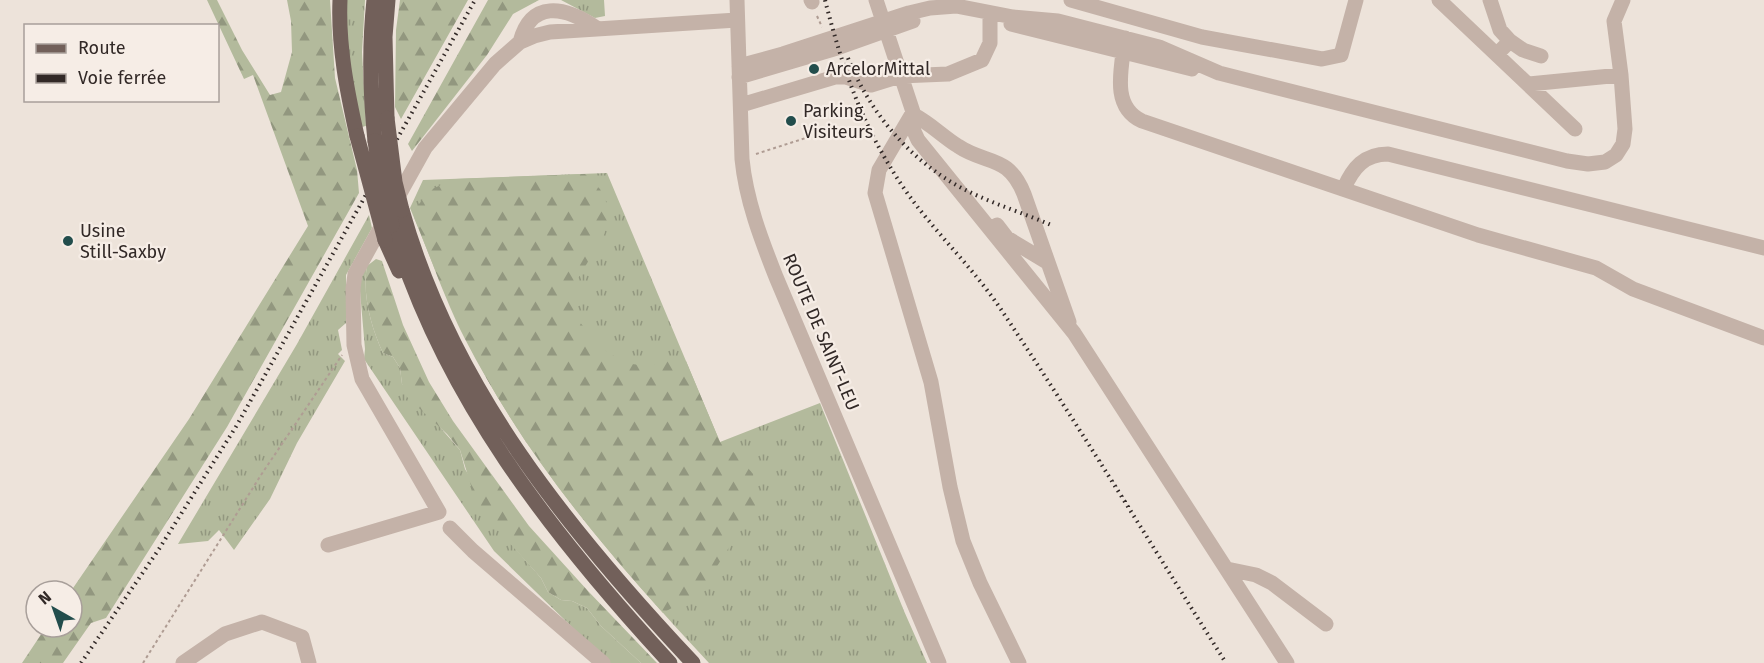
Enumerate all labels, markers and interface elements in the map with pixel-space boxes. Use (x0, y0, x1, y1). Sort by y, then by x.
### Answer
legend (24, 24, 219, 102)
text: Route (78, 37, 126, 59)
place label: ArcelorMittal (826, 58, 930, 80)
marker: ArcelorMittal (807, 62, 821, 76)
text: Voie ferrée (78, 67, 166, 89)
place label: Parking Visiteurs (803, 100, 873, 143)
marker: Parking Visiteurs (784, 114, 798, 128)
place label: Usine Still-Saxby (80, 220, 166, 263)
marker: Usine Still-Saxby (61, 234, 75, 248)
street label: ROUTE DE SAINT-LEU (778, 250, 864, 414)
north arrow (24, 579, 84, 639)
text: N (35, 587, 55, 609)

